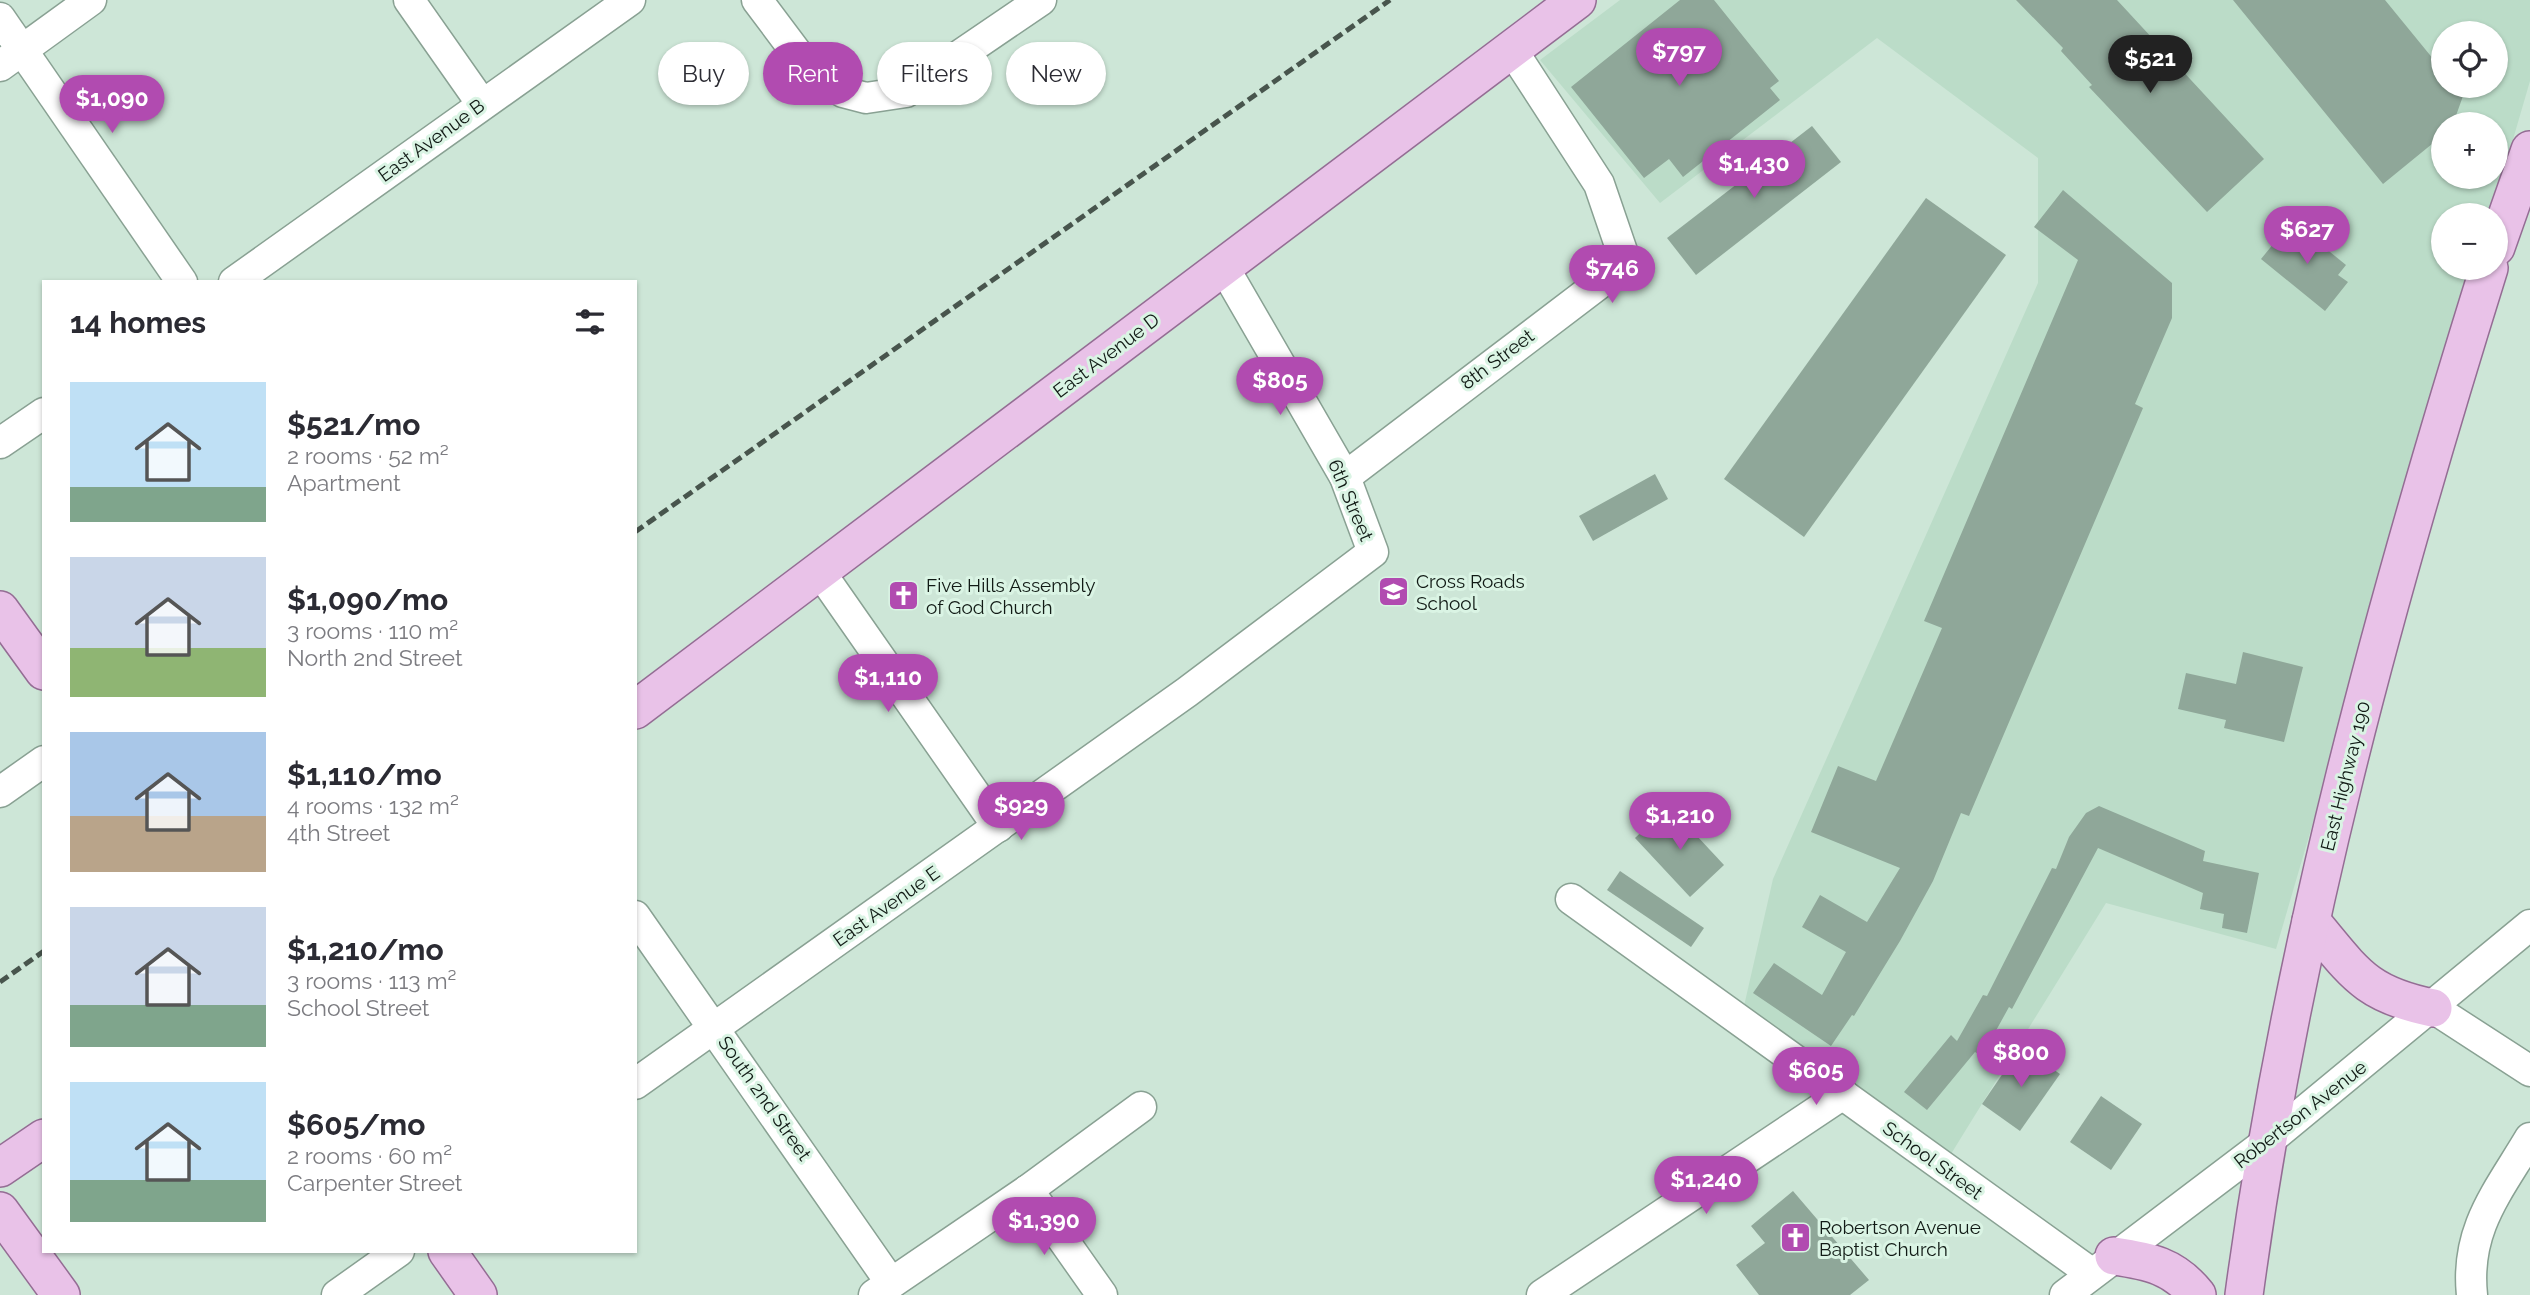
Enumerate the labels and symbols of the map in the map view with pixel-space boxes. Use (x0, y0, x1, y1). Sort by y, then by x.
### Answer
pin: $797 (1638, 28, 1720, 88)
pin: $521 (2109, 36, 2191, 95)
pin: $1,090 (55, 76, 169, 135)
street label: East Avenue B (374, 94, 488, 186)
pin: $1,430 (1697, 140, 1811, 200)
pin: $627 (2266, 206, 2348, 266)
pin: $746 (1571, 246, 1653, 305)
street label: East Avenue D (1049, 308, 1163, 402)
street label: 8th Street (1456, 324, 1539, 394)
pin: $805 (1239, 358, 1321, 417)
street label: 6th Street (1324, 456, 1378, 545)
place label: Cross Roads School (1416, 570, 1525, 614)
place label: Five Hills Assembly of God Church (926, 574, 1096, 618)
school or university icon: Cross Roads School (1376, 575, 1410, 609)
church icon: Five Hills Assembly of God Church (886, 579, 920, 613)
pin: $1,110 (831, 654, 945, 714)
street label: East Highway 190 (2316, 699, 2374, 853)
pin: $929 (980, 782, 1062, 842)
pin: $1,210 (1623, 792, 1737, 852)
street label: East Avenue E (829, 861, 943, 951)
pin: $800 (1980, 1030, 2062, 1089)
street label: South 2nd Street (714, 1032, 816, 1165)
pin: $605 (1775, 1048, 1857, 1107)
street label: Robertson Avenue (2229, 1056, 2371, 1172)
street label: School Street (1879, 1116, 1988, 1204)
pin: $1,240 (1649, 1156, 1763, 1216)
pin: $1,390 (987, 1198, 1101, 1257)
place label: Robertson Avenue Baptist Church (1819, 1216, 1981, 1260)
church icon: Robertson Avenue Baptist Church (1779, 1221, 1813, 1255)

